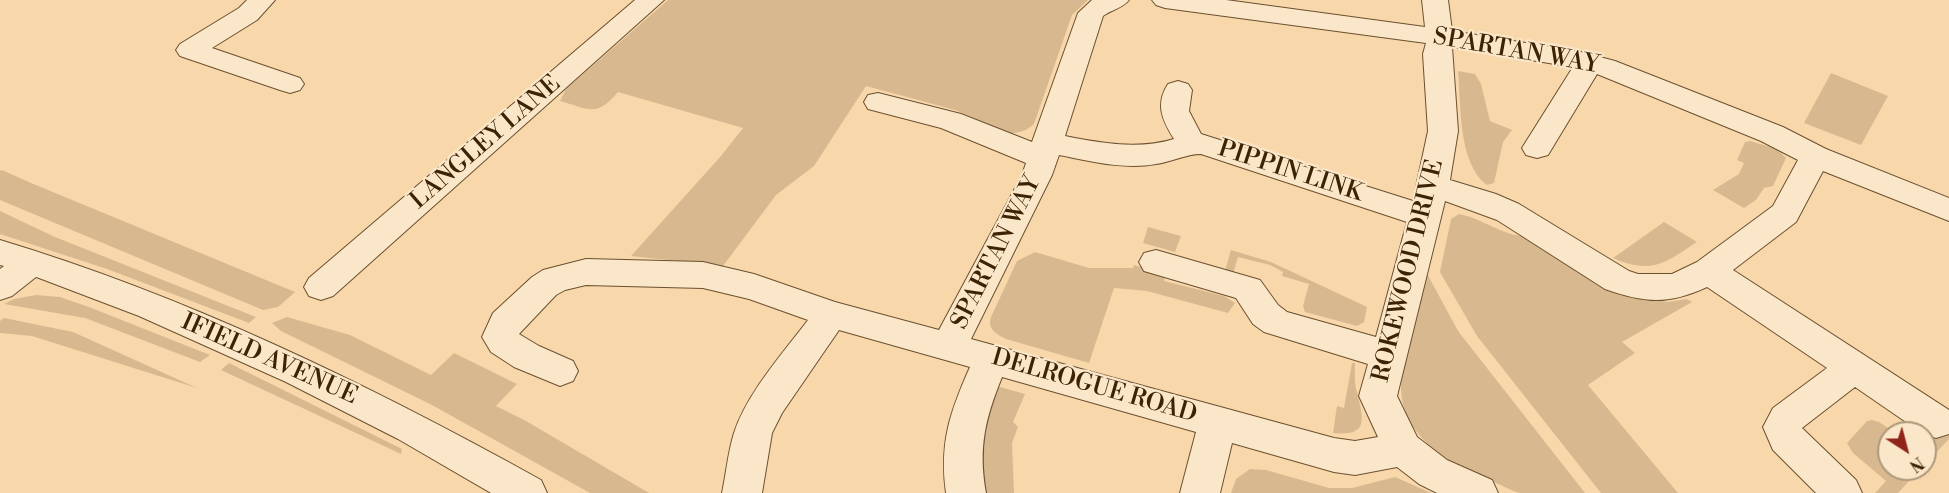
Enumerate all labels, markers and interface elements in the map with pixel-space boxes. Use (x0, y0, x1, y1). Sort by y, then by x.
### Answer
street label: SPARTAN WAY (1431, 23, 1601, 81)
street label: LANGLEY LANE (405, 70, 567, 216)
street label: PIPPIN LINK (1214, 135, 1366, 209)
street label: ROKEWOOD DRIVE (1367, 157, 1451, 385)
street label: SPARTAN WAY (946, 172, 1048, 334)
street label: IFIELD AVENUE (177, 308, 361, 412)
street label: DELROGUE ROAD (988, 344, 1200, 430)
north arrow (1877, 421, 1937, 481)
text: N (1905, 452, 1927, 476)

